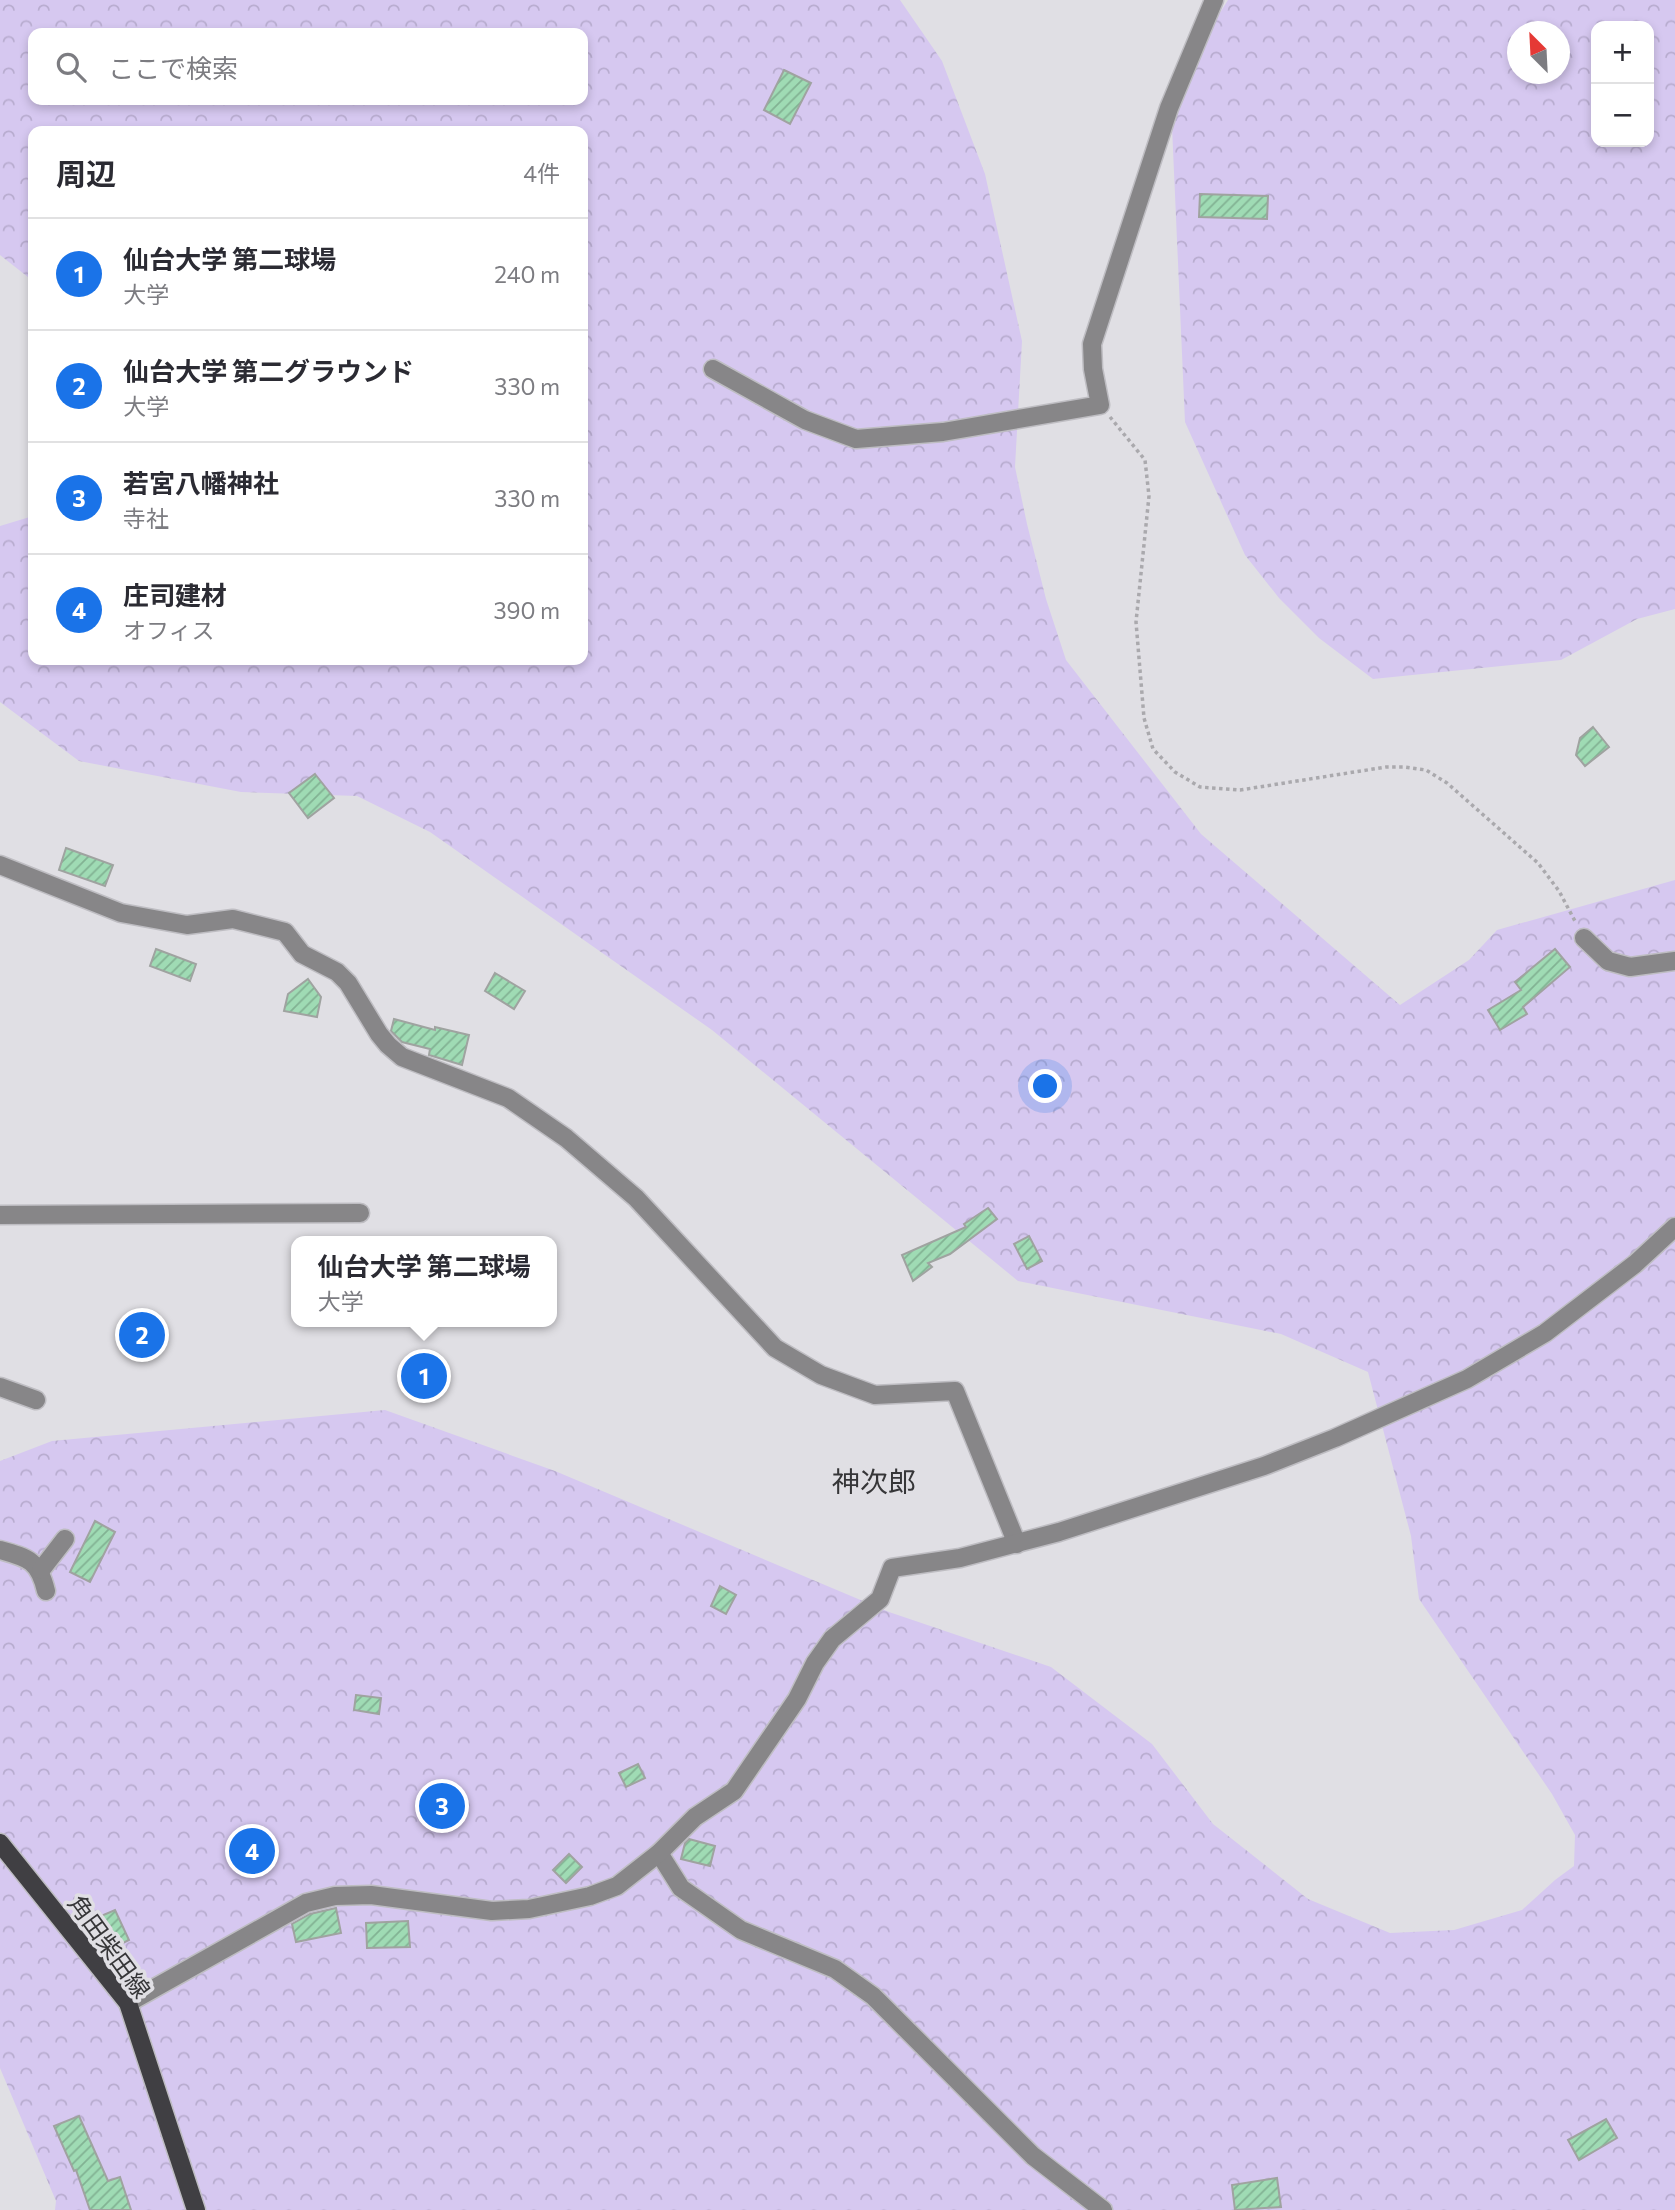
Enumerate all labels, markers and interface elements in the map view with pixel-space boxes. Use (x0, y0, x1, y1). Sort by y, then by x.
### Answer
north arrow (1507, 21, 1570, 84)
map controls (1591, 21, 1654, 147)
button: + (1591, 21, 1654, 84)
search box (28, 28, 588, 105)
icon: search (52, 48, 90, 86)
text: ここで検索 (108, 52, 238, 83)
button: − (1591, 84, 1654, 147)
text: 周辺 (56, 154, 116, 191)
text: 4件 (523, 159, 560, 187)
text: 仙台大学 第二球場 (123, 243, 336, 274)
text: 1 (74, 260, 84, 288)
text: 240 m (494, 260, 560, 288)
text: 大学 (123, 280, 169, 308)
text: 仙台大学 第二グラウンド (123, 355, 414, 386)
text: 2 (72, 372, 86, 400)
text: 330 m (494, 372, 560, 400)
text: 大学 (123, 392, 169, 420)
text: 若宮八幡神社 (123, 467, 279, 498)
text: 3 (72, 484, 86, 512)
text: 330 m (494, 484, 560, 512)
text: 寺社 (123, 504, 169, 532)
text: 庄司建材 (123, 579, 227, 610)
text: 4 (72, 596, 86, 624)
text: 390 m (493, 596, 560, 624)
text: オフィス (123, 616, 215, 644)
your location (1028, 1069, 1062, 1103)
popup (291, 1236, 557, 1327)
text: 仙台大学 第二球場 (318, 1250, 530, 1281)
text: 大学 (318, 1287, 364, 1315)
pin: 2 (119, 1309, 165, 1361)
pin: 1 (401, 1350, 447, 1402)
district label: 神次郎 (832, 1464, 916, 1498)
pin: 3 (419, 1780, 465, 1832)
pin: 4 (229, 1825, 275, 1877)
street label: 角田柴田線 (63, 1889, 157, 2003)

